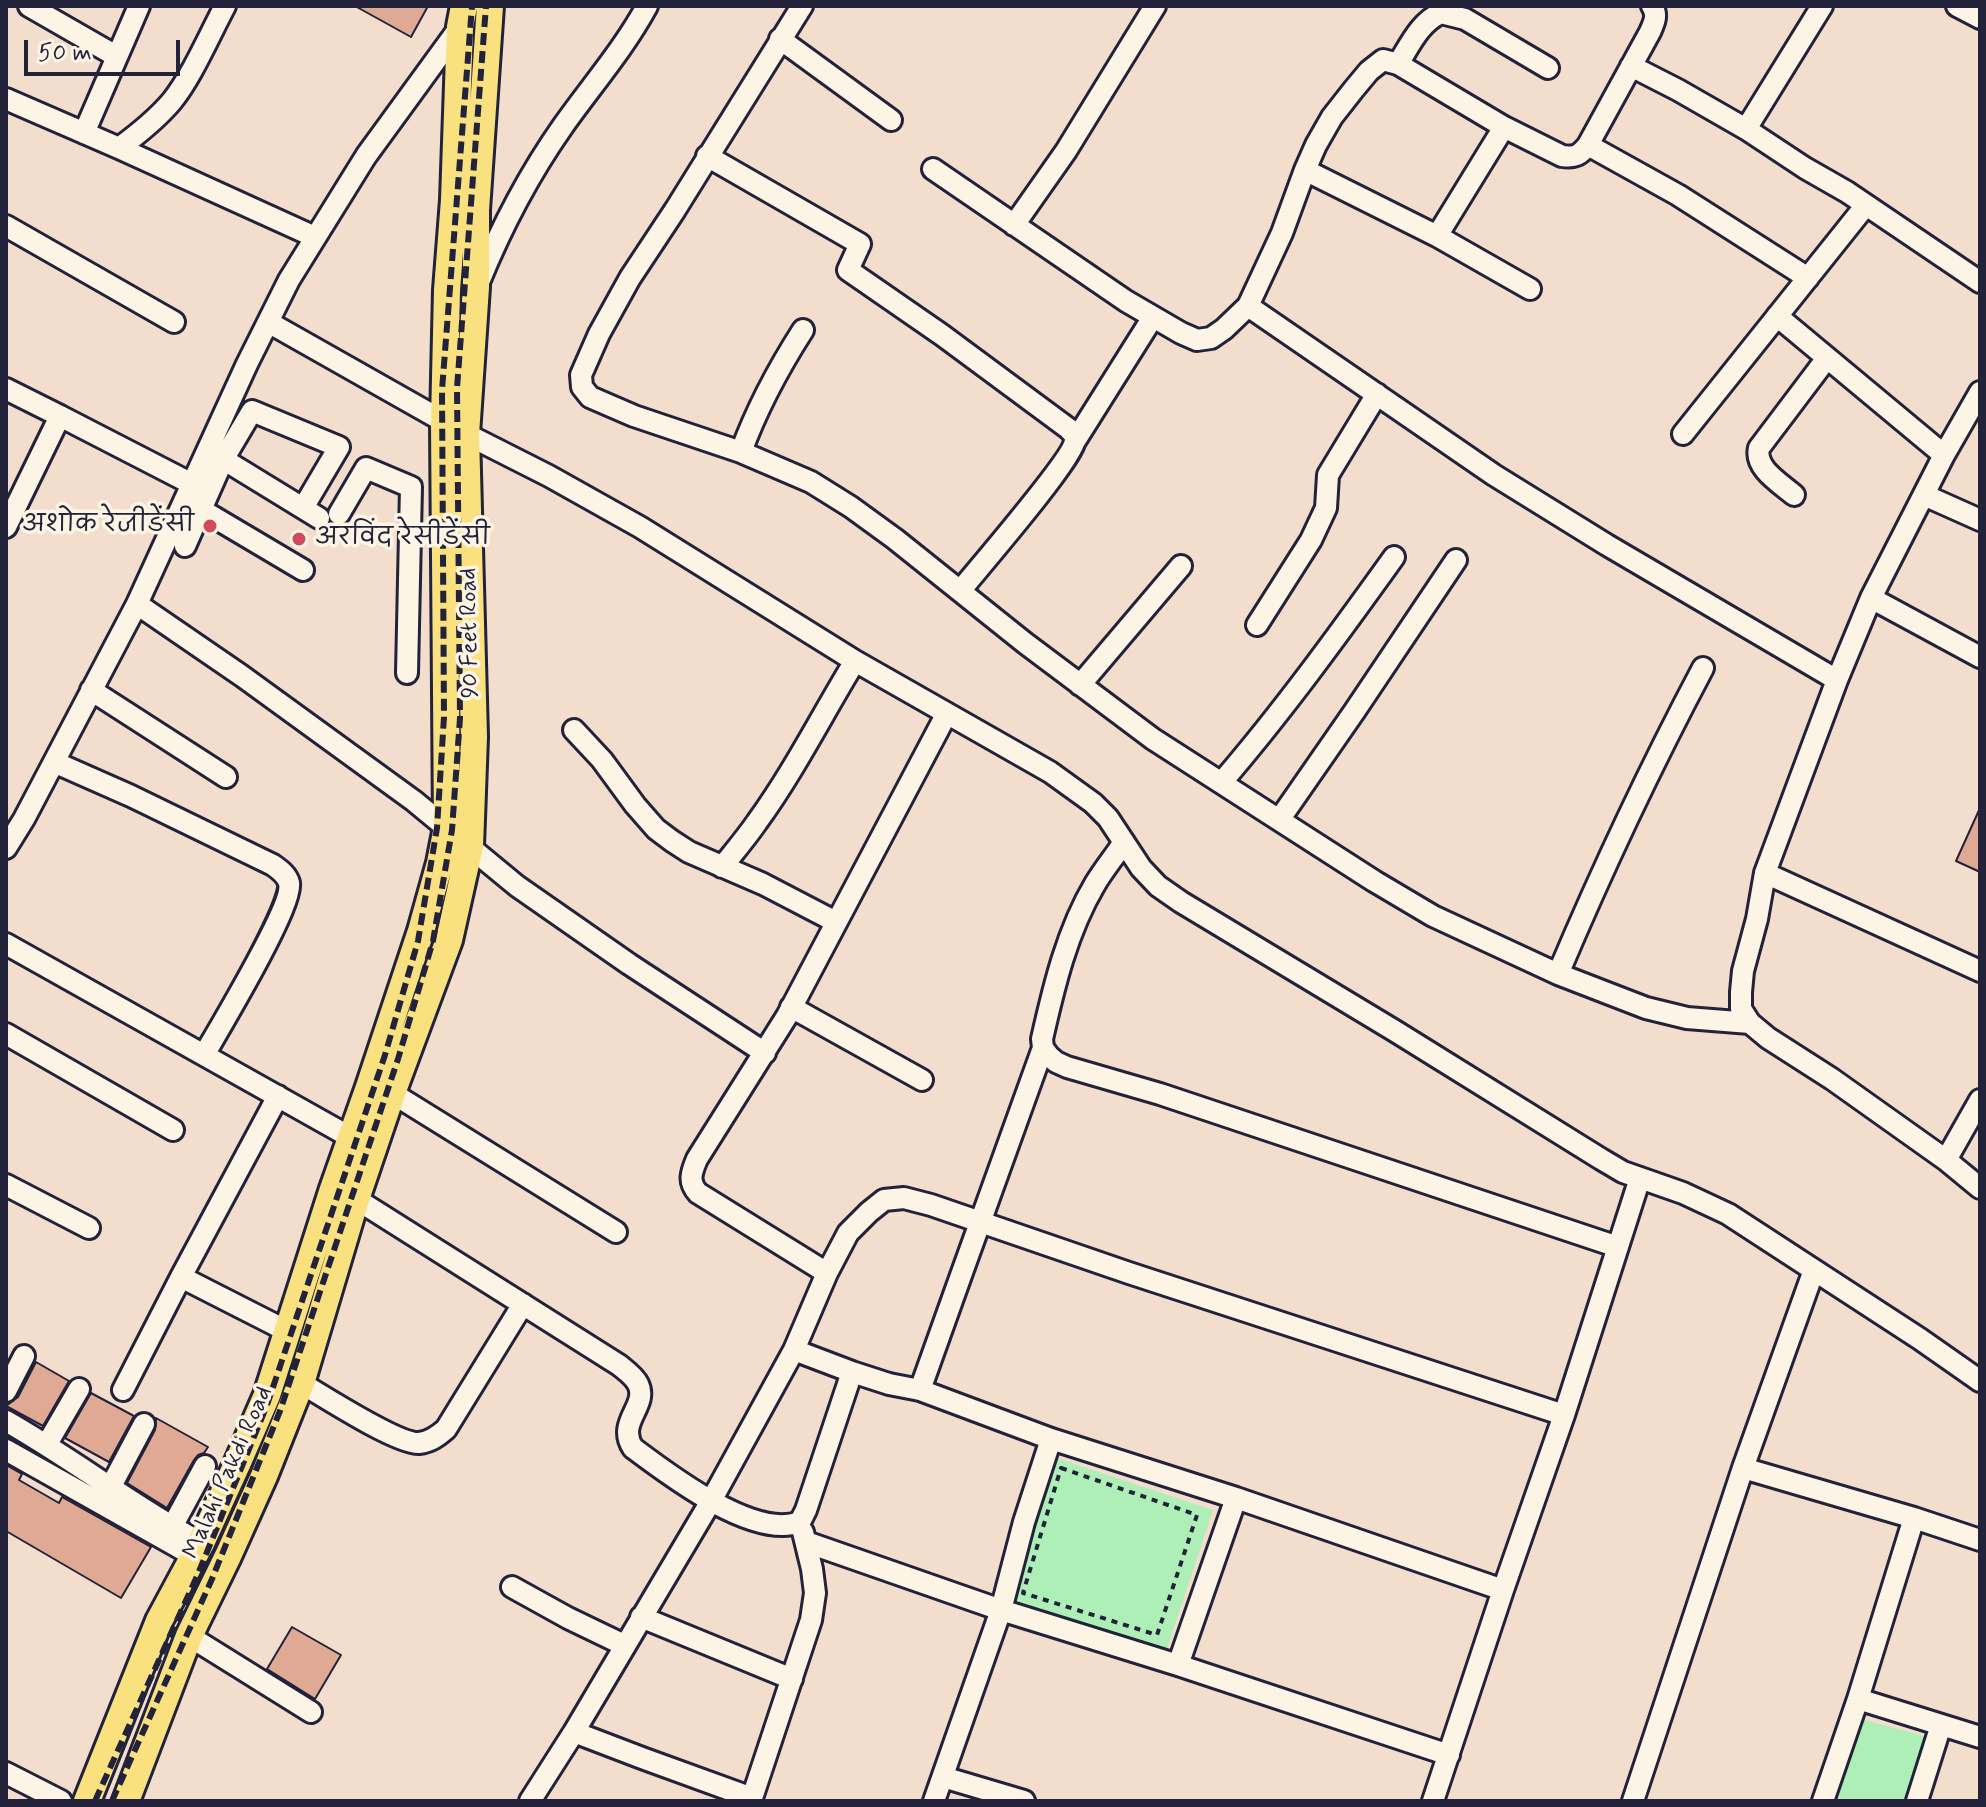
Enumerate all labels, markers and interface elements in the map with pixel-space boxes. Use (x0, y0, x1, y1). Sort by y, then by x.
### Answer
scale bar (28, 24, 184, 74)
text: 50 m (38, 38, 92, 69)
place label: अशोक रेजीडेंसी (22, 512, 194, 540)
marker: अशोक रेजीडेंसी (201, 517, 219, 535)
place label: अरविंद रेसीडेंसी (315, 525, 490, 553)
marker: अरविंद रेसीडेंसी (290, 530, 308, 548)
street label: 90 Feet Road (455, 567, 487, 699)
street label: Malahi Pakdi Road (178, 1382, 280, 1564)

